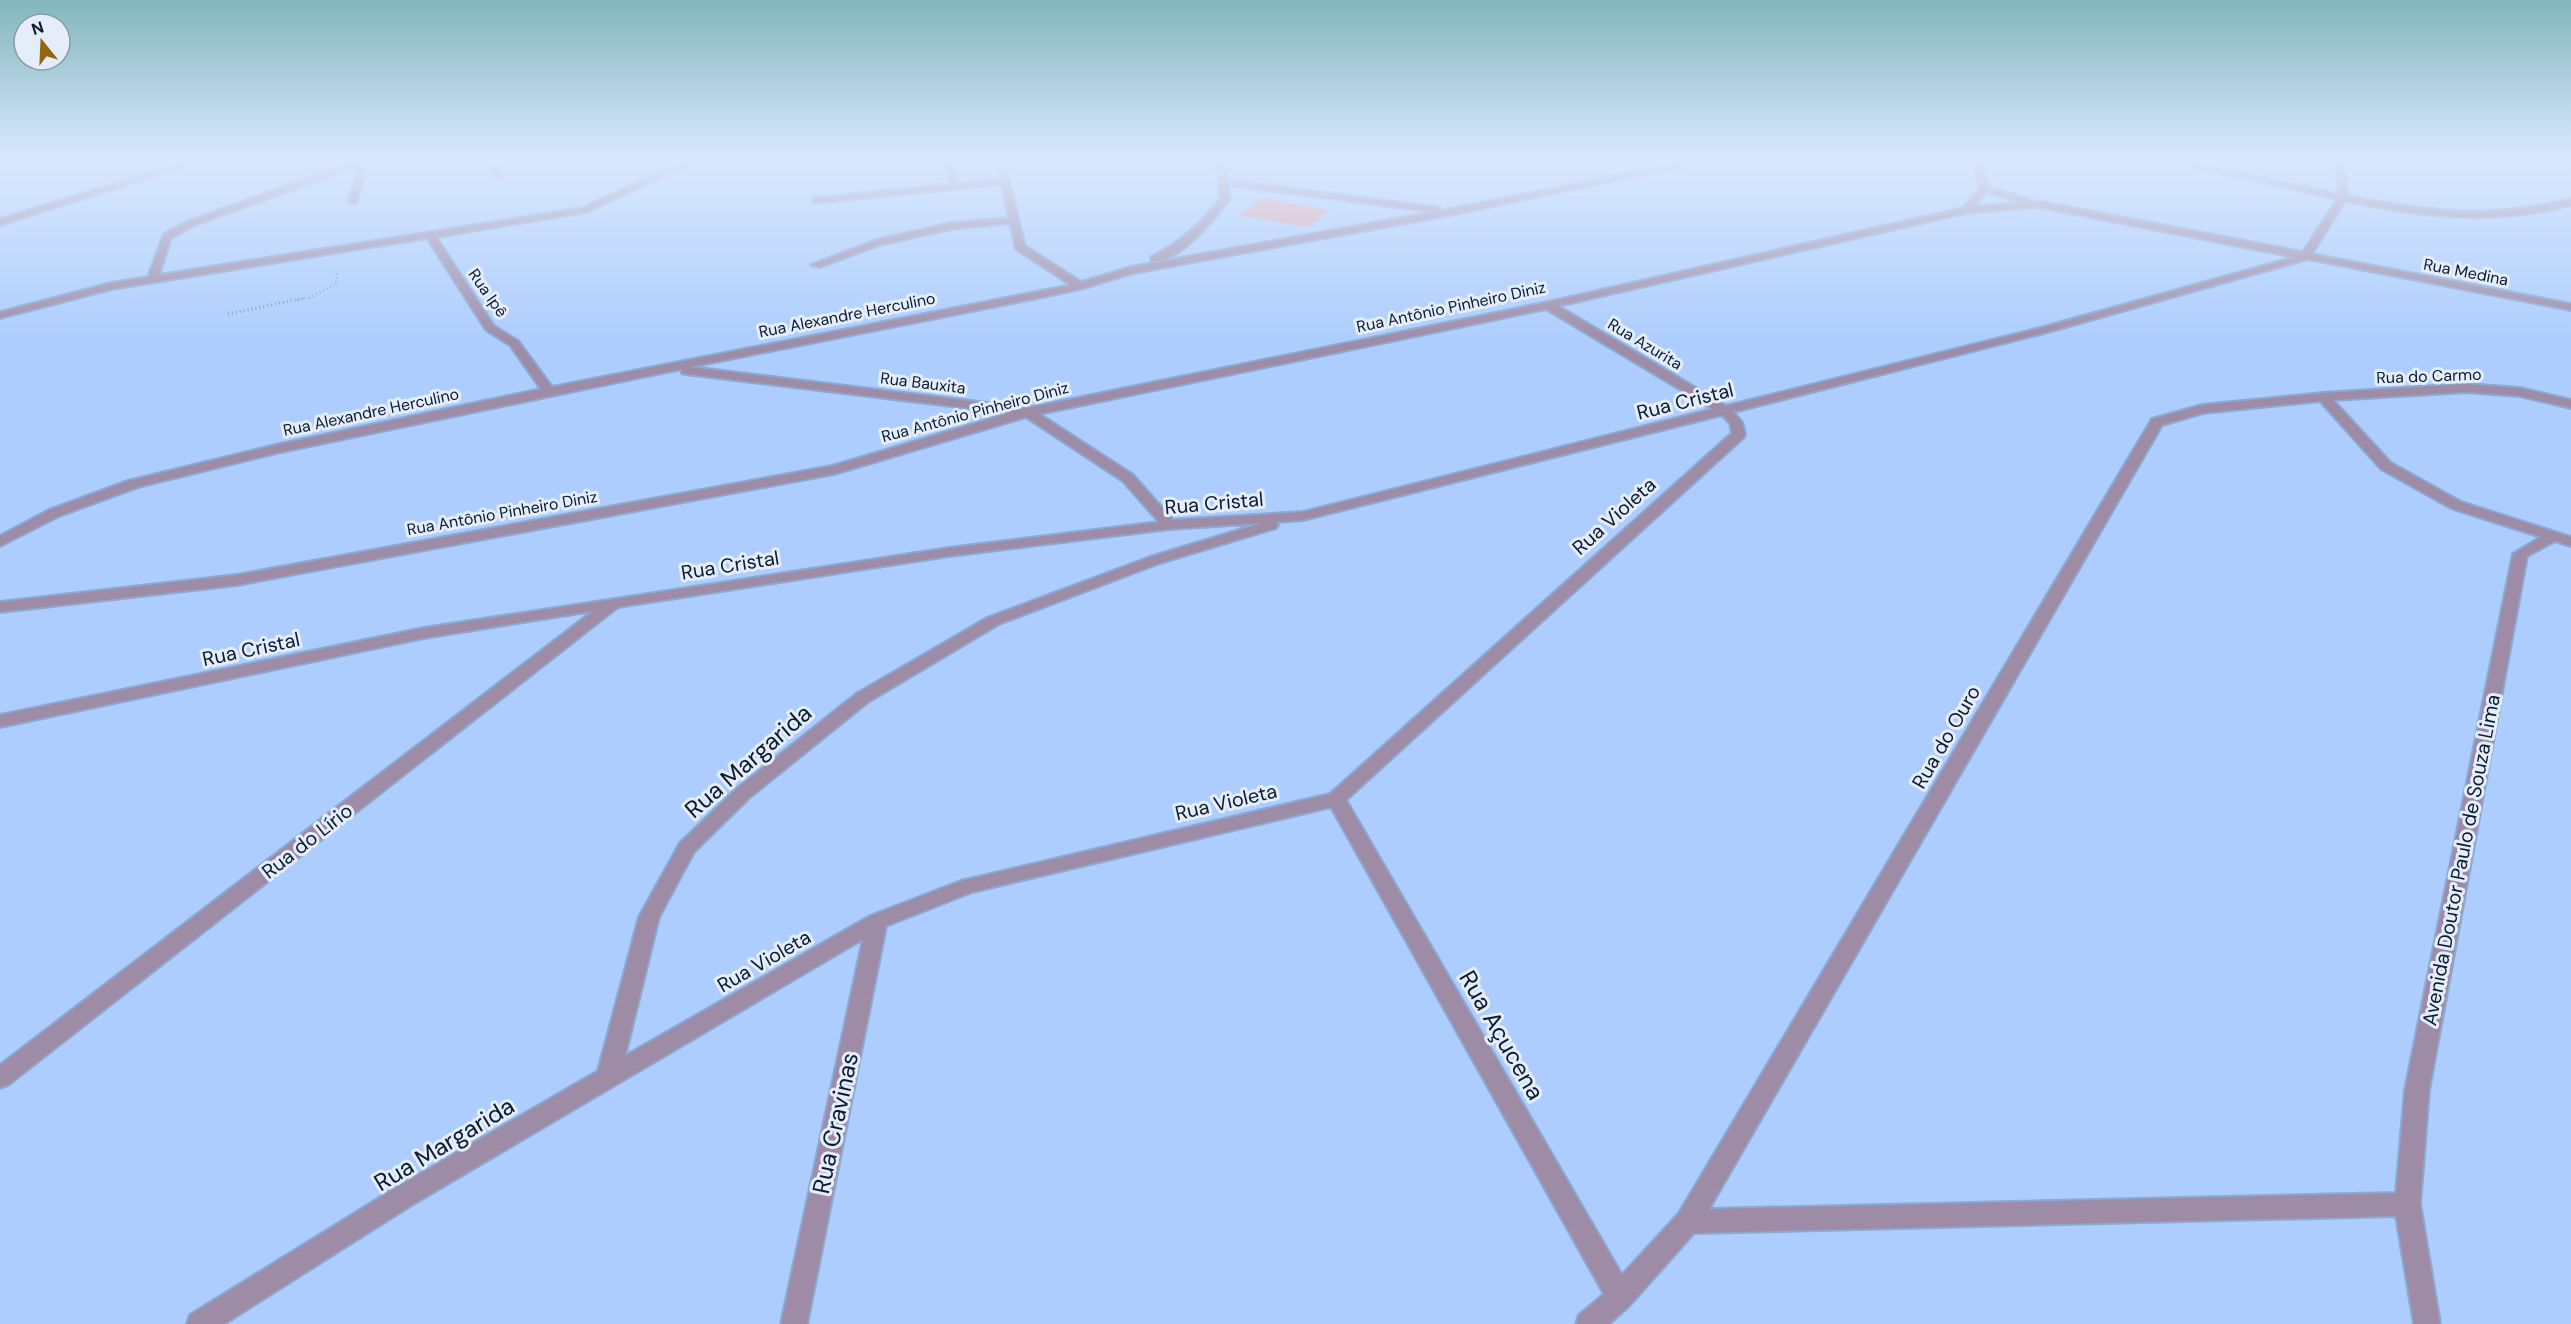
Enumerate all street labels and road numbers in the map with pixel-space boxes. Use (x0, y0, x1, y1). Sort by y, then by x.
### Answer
street label: Rua Medina (2422, 253, 2510, 291)
street label: Rua Ipê (464, 265, 512, 321)
street label: Rua Antônio Pinheiro Diniz (1355, 277, 1547, 337)
street label: Rua Alexandre Herculino (757, 288, 937, 342)
street label: Rua Azurita (1604, 313, 1686, 375)
street label: Rua do Carmo (2376, 364, 2482, 388)
street label: Rua Bauxita (879, 367, 967, 399)
street label: Rua Cristal (1634, 376, 1736, 426)
street label: Rua Antônio Pinheiro Diniz (879, 377, 1071, 447)
street label: Rua Alexandre Herculino (281, 383, 461, 441)
street label: Rua Violeta (1567, 472, 1661, 560)
street label: Rua Antônio Pinheiro Diniz (405, 486, 599, 540)
street label: Rua Cristal (1164, 486, 1264, 520)
street label: Rua Cristal (679, 544, 781, 586)
street label: Rua Cristal (200, 626, 302, 672)
street label: Rua do Ouro (1906, 681, 1986, 793)
street label: Avenida Doutor Paulo de Souza Lima (2416, 692, 2506, 1028)
street label: Rua Margarida (678, 697, 818, 825)
street label: Rua Violeta (1173, 778, 1279, 826)
street label: Rua do Lírio (256, 797, 358, 885)
street label: Rua Violeta (713, 924, 815, 998)
street label: Rua Açucena (1452, 965, 1552, 1105)
street label: Rua Cravinas (805, 1050, 865, 1196)
street label: Rua Margarida (368, 1090, 520, 1198)

